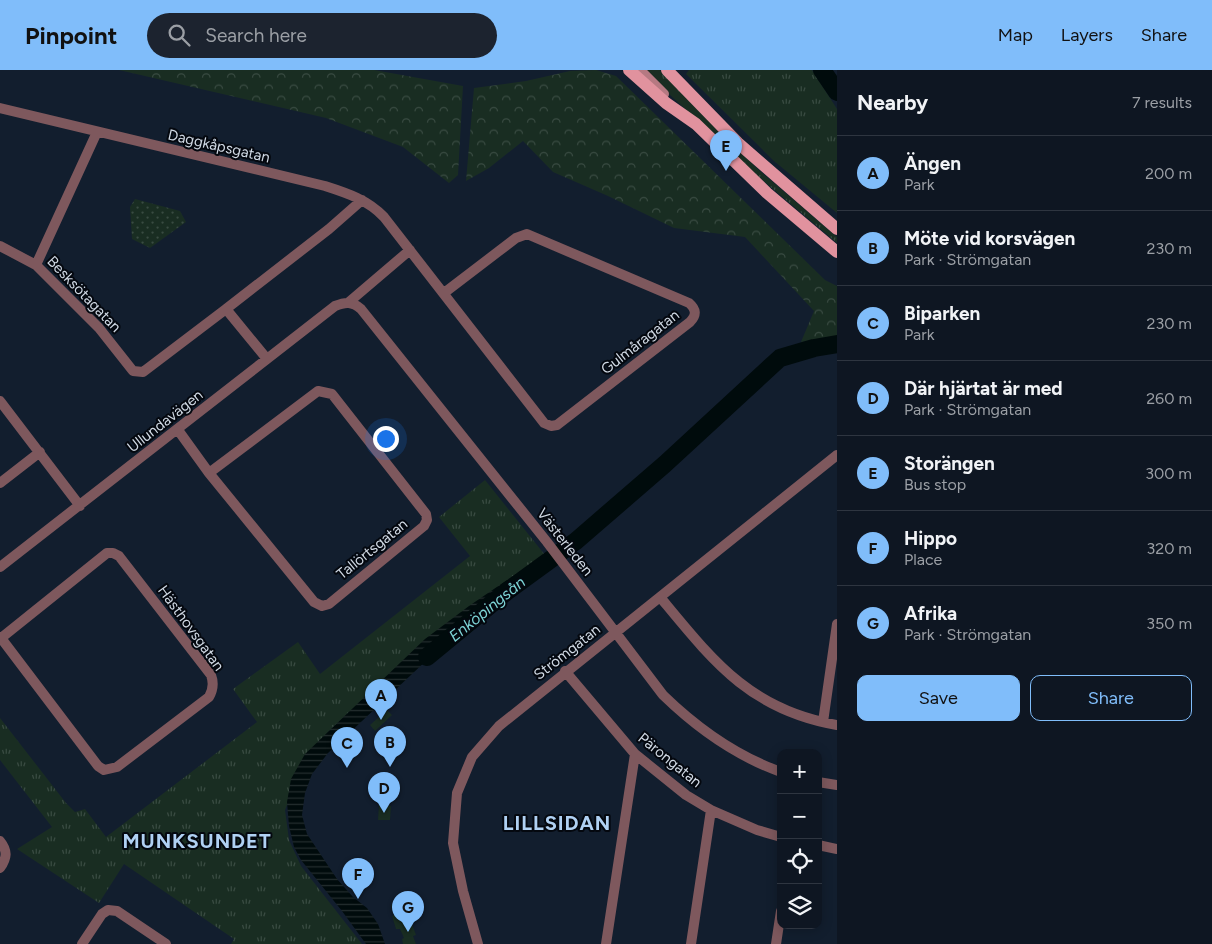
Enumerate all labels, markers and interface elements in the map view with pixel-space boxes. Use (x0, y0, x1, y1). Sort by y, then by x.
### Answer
search box (147, 13, 497, 58)
text: Pinpoint (25, 21, 117, 50)
icon: search (165, 21, 193, 49)
text: Search here (205, 24, 307, 47)
text: Map (998, 24, 1033, 46)
text: Layers (1061, 24, 1113, 46)
text: Share (1141, 24, 1187, 46)
text: Nearby (857, 90, 928, 115)
text: 7 results (1132, 93, 1192, 112)
street label: Daggkåpsgatan (166, 125, 272, 167)
pin: E (710, 130, 742, 171)
text: Ängen (904, 152, 961, 175)
text: A (867, 164, 879, 183)
text: 200 m (1145, 164, 1192, 183)
text: Park (904, 175, 934, 194)
text: Möte vid korsvägen (904, 227, 1075, 250)
text: B (868, 239, 878, 258)
text: 230 m (1147, 239, 1192, 258)
text: Park · Strömgatan (904, 250, 1031, 269)
street label: Besksötagatan (43, 252, 125, 336)
text: Biparken (904, 302, 980, 325)
street label: Gulmåragatan (597, 306, 683, 378)
text: C (867, 314, 879, 333)
text: 230 m (1147, 314, 1192, 333)
text: Park (904, 325, 934, 344)
text: Där hjärtat är med (904, 377, 1063, 400)
street label: Ullundavägen (124, 386, 206, 456)
text: D (867, 389, 879, 408)
text: 260 m (1146, 389, 1192, 408)
text: Park · Strömgatan (904, 400, 1031, 419)
your location (373, 426, 399, 452)
text: Storängen (904, 452, 995, 475)
text: E (868, 464, 878, 483)
text: 300 m (1145, 464, 1192, 483)
text: Bus stop (904, 475, 966, 494)
street label: Västerleden (533, 505, 597, 579)
street label: Tallörtsgatan (333, 515, 411, 583)
text: Hippo (904, 527, 957, 550)
text: F (869, 539, 877, 558)
text: 320 m (1147, 539, 1192, 558)
text: Place (904, 550, 942, 569)
water label: Enköpingsån (445, 572, 529, 646)
street label: Hästhovsgatan (154, 582, 228, 674)
text: Afrika (904, 602, 957, 625)
text: G (867, 614, 879, 633)
text: 350 m (1146, 614, 1192, 633)
street label: Strömgatan (530, 620, 604, 684)
text: Park · Strömgatan (904, 625, 1031, 644)
button: Save (857, 675, 1020, 721)
button: Share (1030, 675, 1192, 721)
pin: A (365, 679, 397, 720)
pin: B (374, 726, 406, 767)
pin: C (331, 727, 363, 768)
street label: Pärongatan (635, 729, 705, 791)
map controls (777, 749, 822, 929)
button: + (777, 749, 822, 794)
pin: D (368, 772, 400, 813)
button: − (777, 794, 822, 839)
district label: LILLSIDAN (503, 811, 611, 835)
district label: MUNKSUNDET (122, 829, 272, 853)
button: locate (777, 839, 822, 884)
pin: F (342, 858, 374, 899)
button: layers (777, 884, 822, 929)
pin: G (392, 891, 424, 932)

